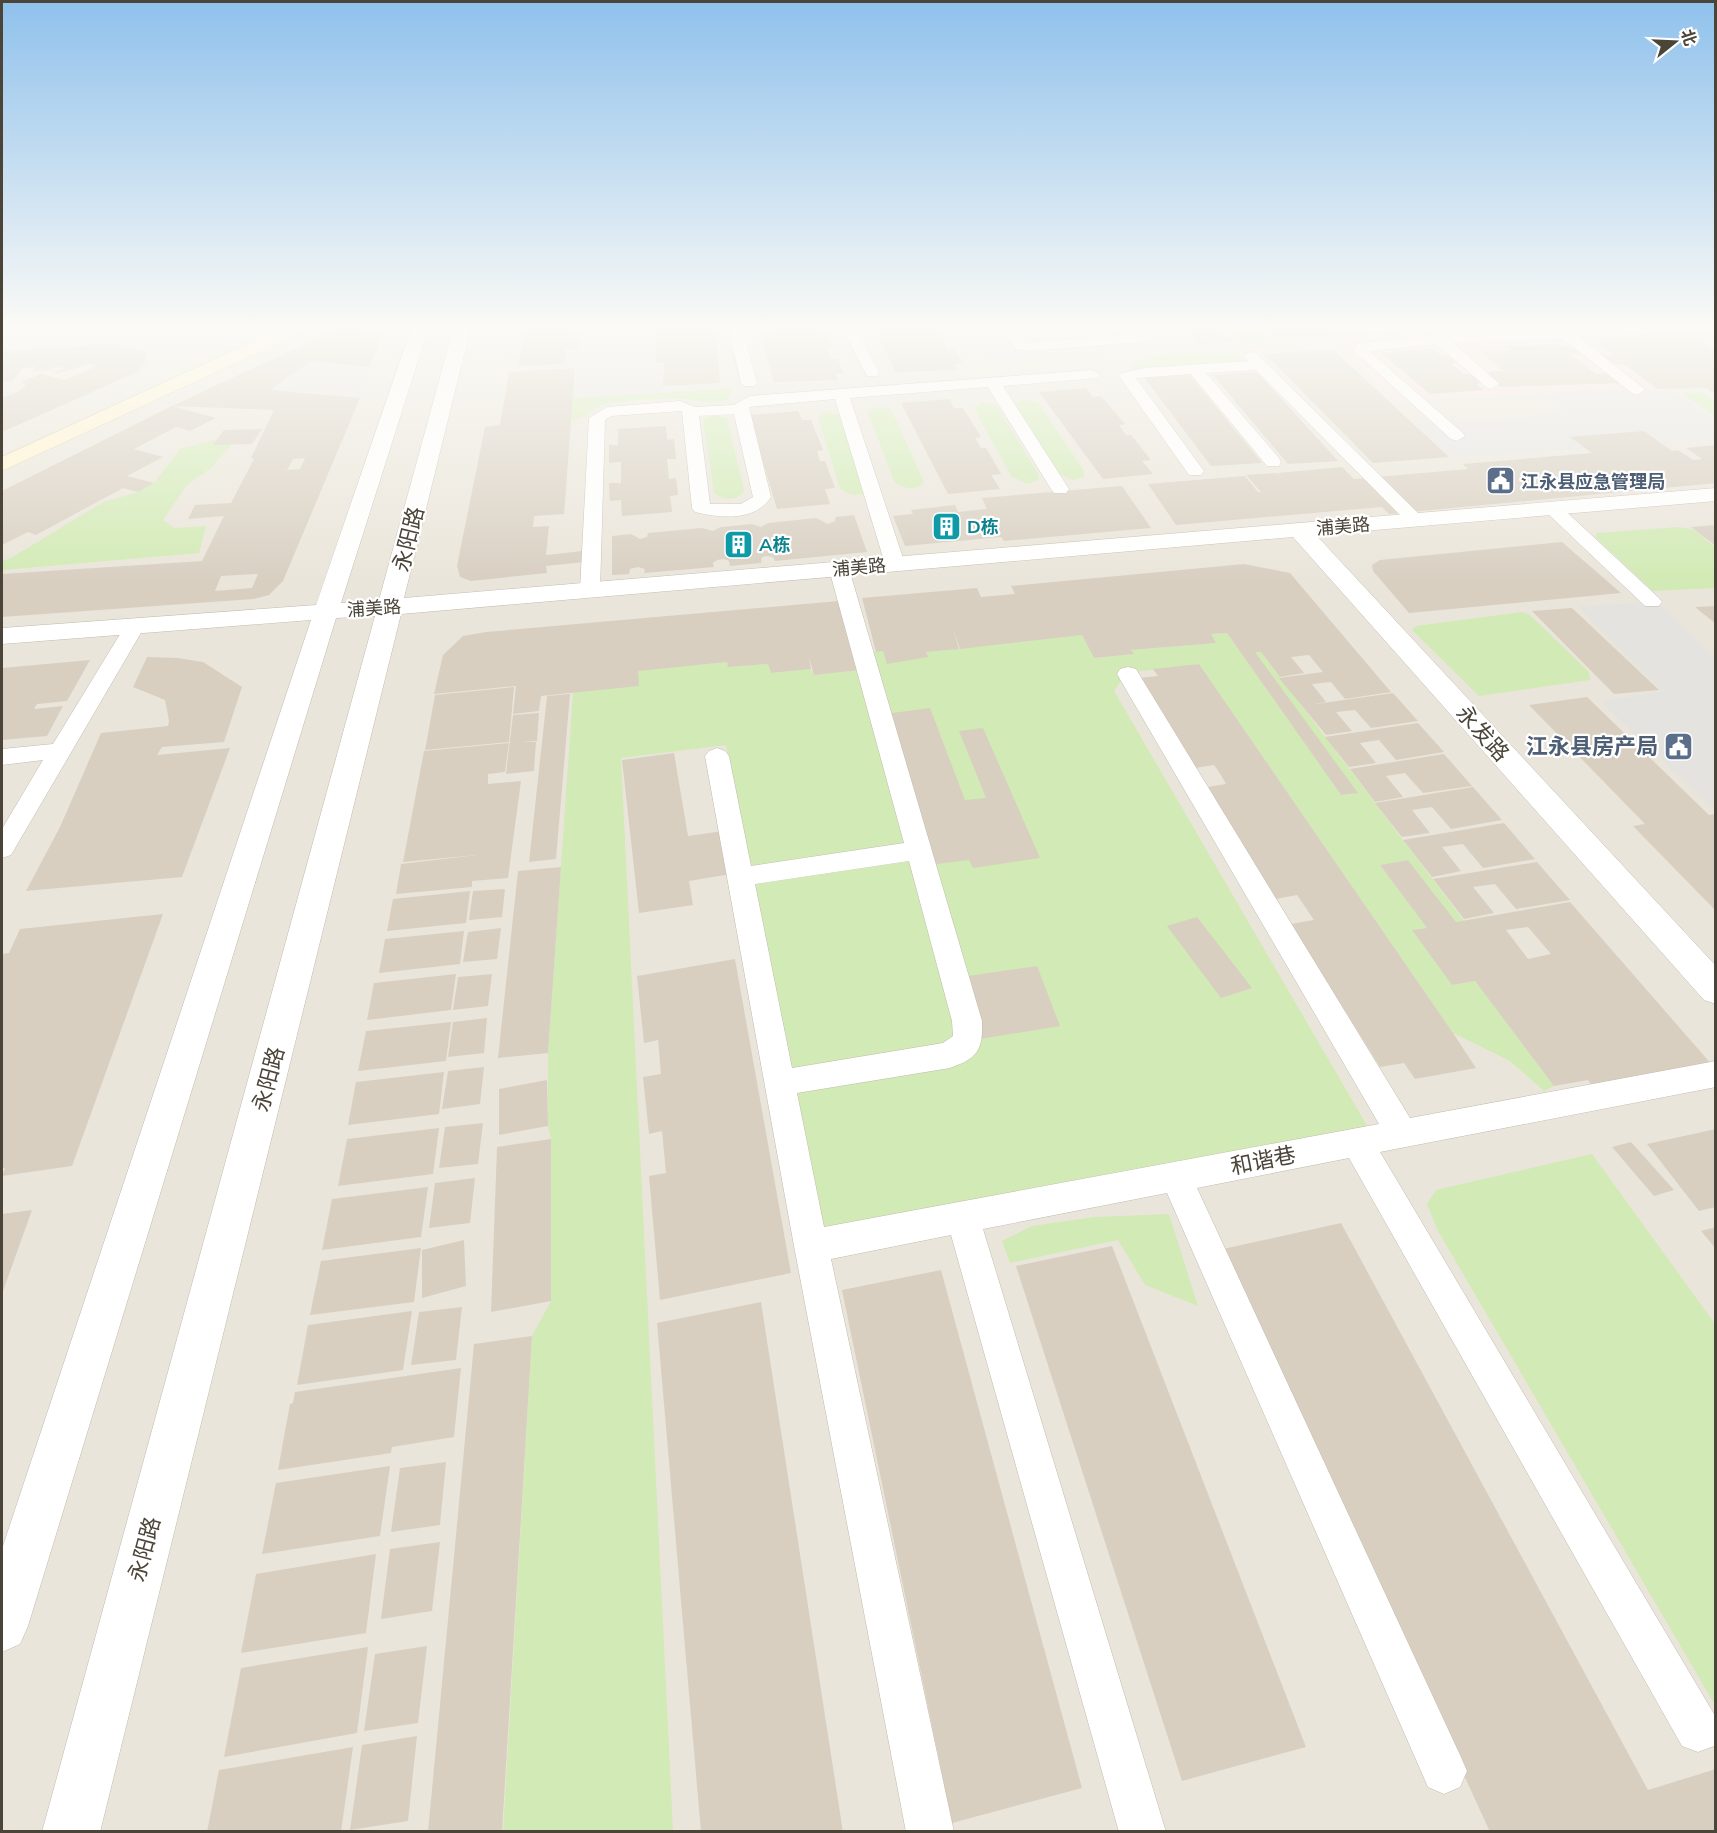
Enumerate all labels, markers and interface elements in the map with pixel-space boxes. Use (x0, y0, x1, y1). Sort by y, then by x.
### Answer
north arrow (1645, 12, 1705, 72)
text: 北 (1677, 27, 1701, 48)
public building icon: 江永县应急管理局 (1484, 465, 1516, 497)
place label: 江永县应急管理局 (1521, 470, 1665, 493)
street label: 永阳路 (386, 504, 430, 574)
building icon: D栋 (930, 510, 962, 542)
street label: 浦美路 (1315, 512, 1371, 540)
place label: D栋 (967, 515, 999, 538)
building icon: A栋 (722, 528, 754, 560)
place label: A栋 (759, 533, 791, 556)
street label: 浦美路 (831, 553, 887, 581)
street label: 浦美路 (346, 595, 402, 621)
street label: 永发路 (1451, 699, 1515, 767)
public building icon: 江永县房产局 (1663, 730, 1695, 762)
place label: 江永县房产局 (1526, 732, 1658, 760)
street label: 永阳路 (246, 1043, 290, 1115)
street label: 和谐巷 (1228, 1140, 1298, 1180)
street label: 永阳路 (122, 1513, 166, 1585)

